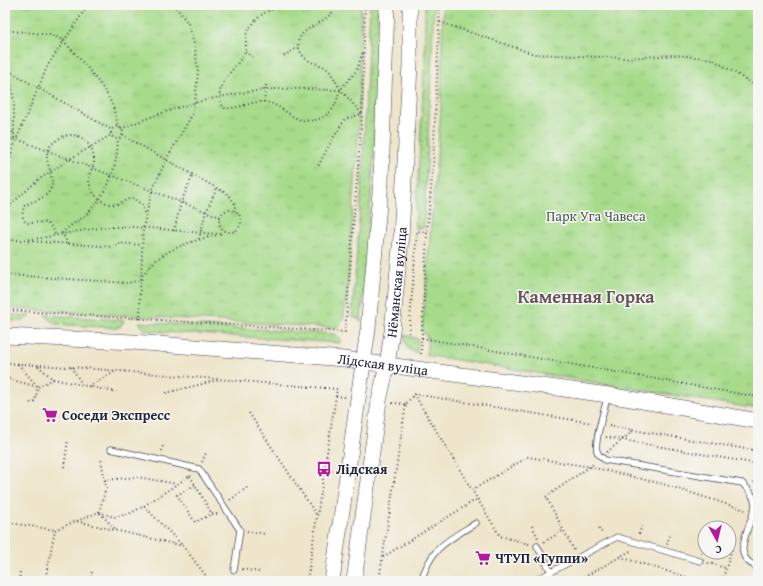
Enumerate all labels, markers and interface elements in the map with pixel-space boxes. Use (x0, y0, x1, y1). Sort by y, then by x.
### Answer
park label: Парк Уга Чавеса (546, 206, 646, 226)
street label: Нёманская вуліца (381, 226, 412, 339)
district label: Каменная Горка (517, 283, 655, 310)
street label: Лідская вуліца (337, 349, 430, 380)
place label: Соседи Экспресс (62, 405, 171, 425)
supermarket icon: Соседи Экспресс (41, 406, 59, 424)
place label: Лідская (336, 459, 388, 479)
bus stop icon: Лідская (315, 460, 333, 478)
north arrow (697, 520, 737, 560)
text: С (714, 542, 723, 558)
place label: ЧТУП «Гуппи» (495, 548, 588, 568)
supermarket icon: ЧТУП «Гуппи» (474, 549, 492, 567)

